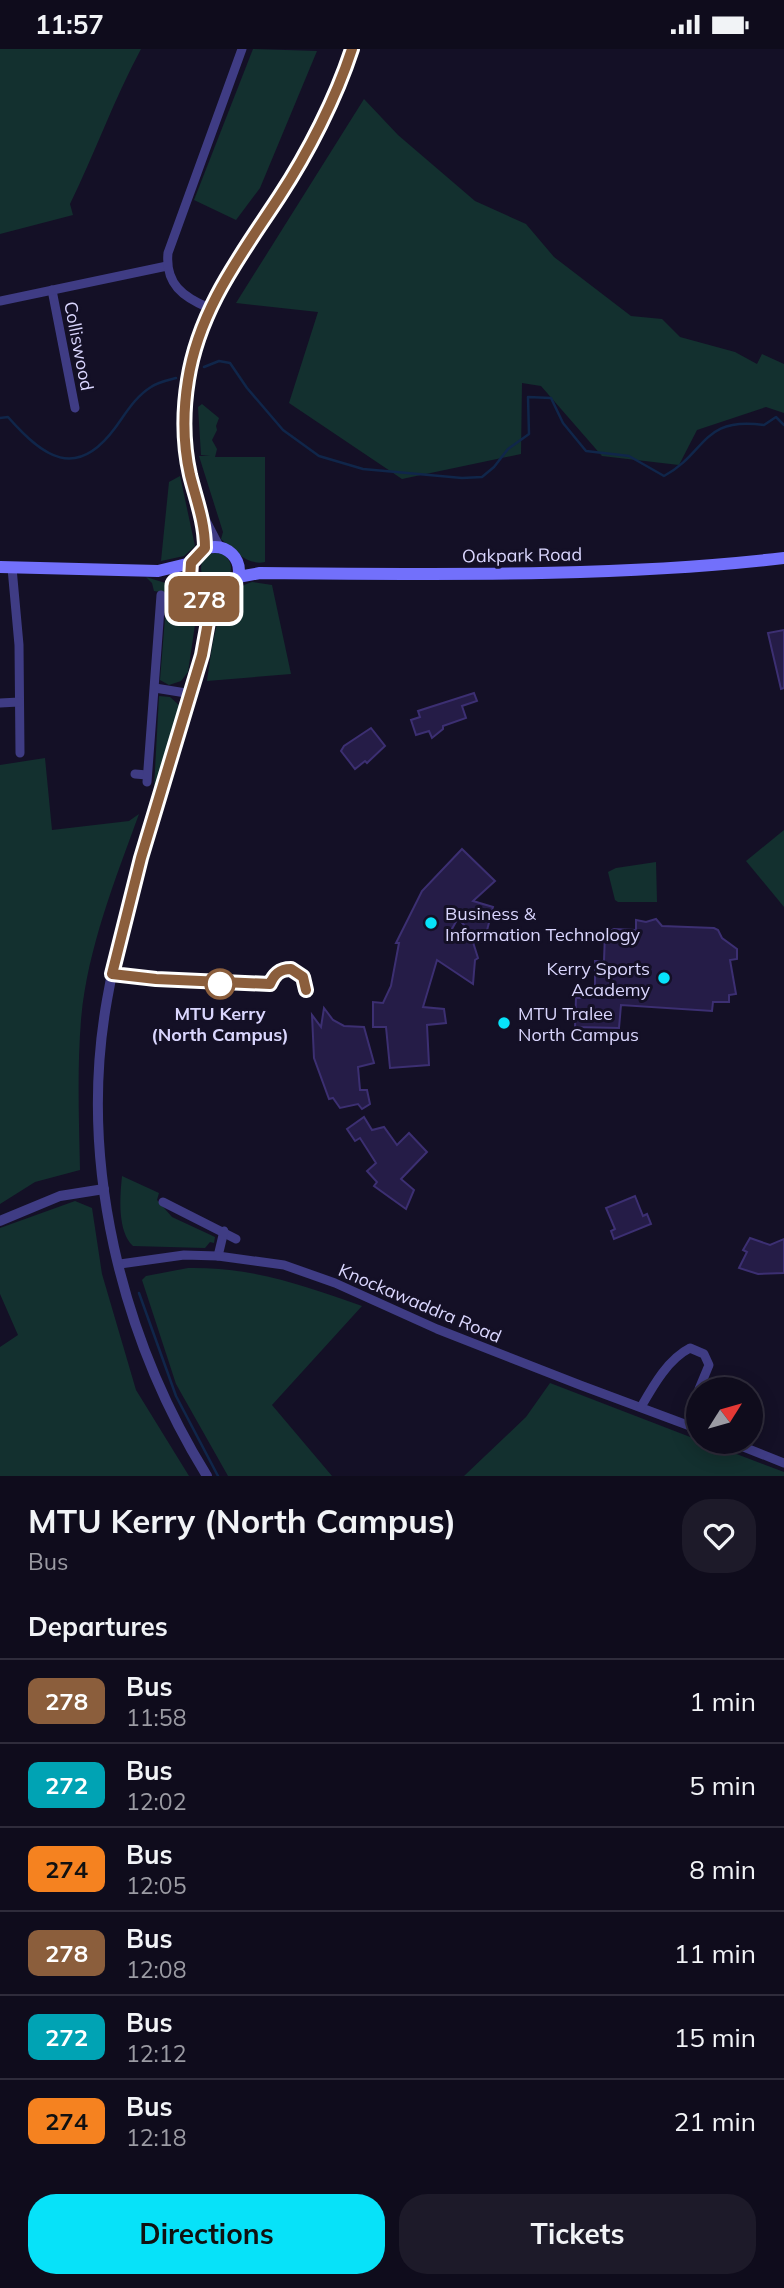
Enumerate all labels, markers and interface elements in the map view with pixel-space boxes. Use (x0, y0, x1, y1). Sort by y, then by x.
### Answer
text: 11:57 (35, 8, 104, 41)
street label: Colliswood (59, 299, 99, 393)
street label: Oakpark Road (462, 542, 582, 568)
line badge: 278 (164, 576, 244, 622)
text: 278 (182, 584, 226, 614)
place label: Business & Information Technology (445, 902, 641, 946)
marker: Business & Information Technology (423, 915, 439, 931)
place label: Kerry Sports Academy (547, 957, 650, 1001)
marker: MTU Kerry (North Campus) (205, 969, 235, 999)
marker: Kerry Sports Academy (656, 970, 672, 986)
place label: MTU Kerry (North Campus) (151, 1002, 289, 1046)
place label: MTU Tralee North Campus (518, 1002, 639, 1046)
marker: MTU Tralee North Campus (496, 1015, 512, 1031)
street label: Knockawaddra Road (335, 1258, 505, 1348)
north arrow (686, 1377, 763, 1454)
map controls (686, 1377, 763, 1454)
button: heart (682, 1499, 756, 1573)
text: MTU Kerry (North Campus) (28, 1500, 456, 1541)
text: Bus (28, 1547, 68, 1576)
text: Departures (28, 1610, 168, 1643)
text: Bus (126, 1670, 172, 1703)
text: 1 min (689, 1685, 756, 1718)
text: 278 (45, 1686, 88, 1716)
text: 11:58 (126, 1703, 186, 1732)
text: Bus (126, 1754, 172, 1787)
text: 5 min (689, 1769, 756, 1802)
text: 272 (45, 1770, 88, 1800)
text: 12:02 (126, 1787, 186, 1816)
text: Bus (126, 1838, 172, 1871)
text: 8 min (689, 1853, 756, 1886)
text: 274 (45, 1854, 88, 1884)
text: 12:05 (126, 1871, 186, 1900)
text: Bus (126, 1922, 172, 1955)
text: 11 min (674, 1937, 756, 1970)
text: 278 (45, 1938, 88, 1968)
text: 12:08 (126, 1955, 186, 1984)
text: Bus (126, 2006, 172, 2039)
text: 15 min (674, 2021, 756, 2054)
text: 272 (45, 2022, 88, 2052)
text: 12:12 (126, 2039, 186, 2068)
text: Bus (126, 2090, 172, 2123)
text: 21 min (674, 2105, 756, 2138)
text: 274 (45, 2106, 88, 2136)
text: 12:18 (126, 2123, 186, 2152)
button: Directions (28, 2194, 385, 2274)
button: Tickets (399, 2194, 756, 2274)

